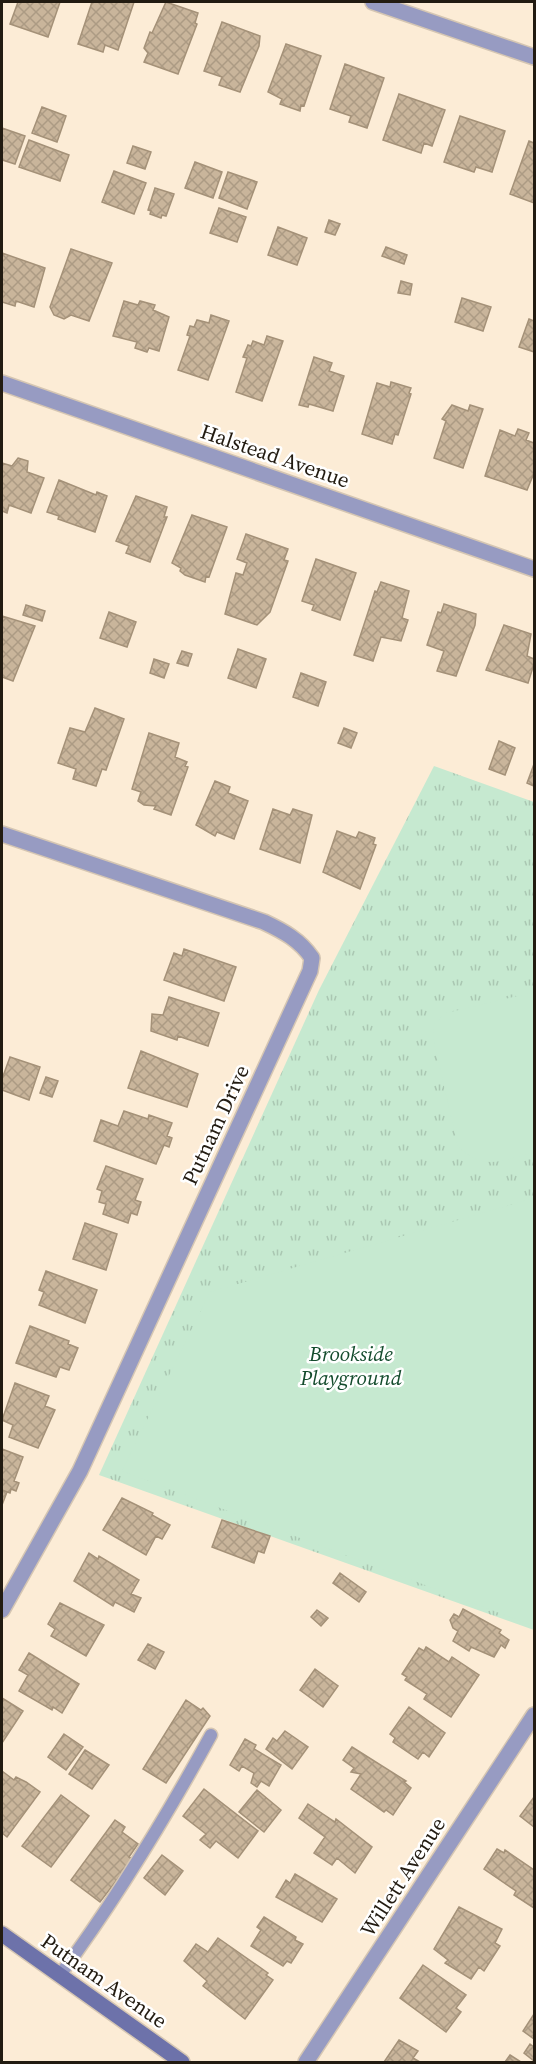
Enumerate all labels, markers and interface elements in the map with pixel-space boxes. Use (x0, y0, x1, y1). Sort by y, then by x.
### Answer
street label: Halstead Avenue (197, 416, 354, 495)
street label: Putnam Drive (175, 1060, 256, 1189)
park label: Brookside Playground (299, 1339, 402, 1392)
street label: Willett Avenue (353, 1811, 452, 1942)
street label: Putnam Avenue (36, 1926, 173, 2035)

